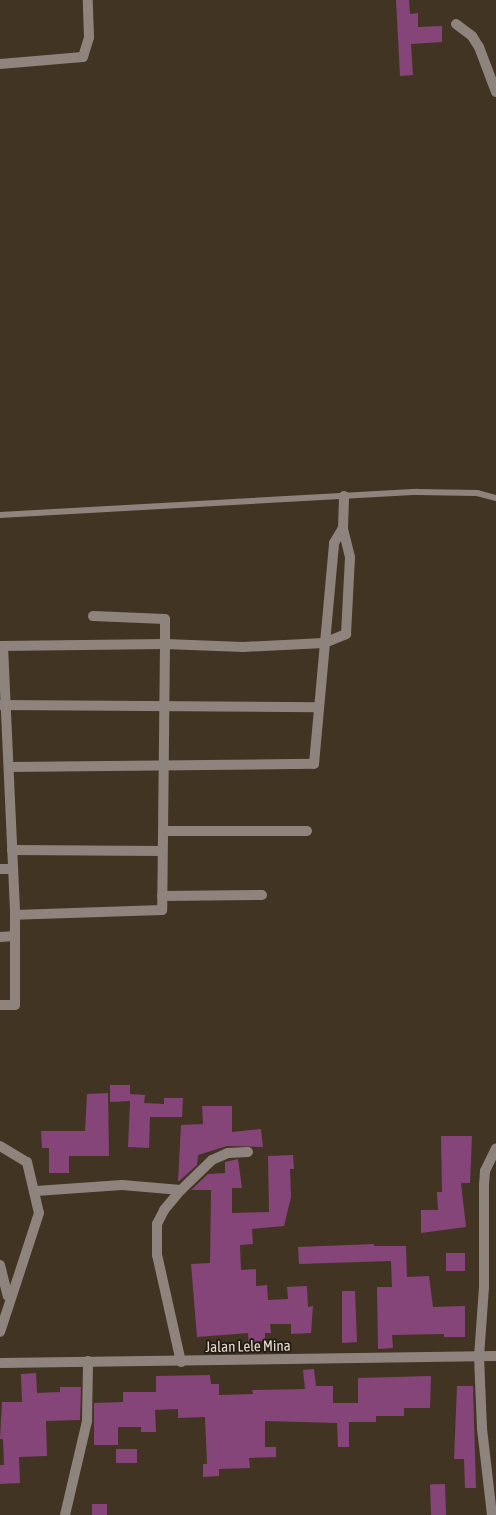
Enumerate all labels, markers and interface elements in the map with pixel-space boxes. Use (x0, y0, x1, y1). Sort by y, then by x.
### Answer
street label: Jalan Lele Mina (205, 1336, 291, 1356)

